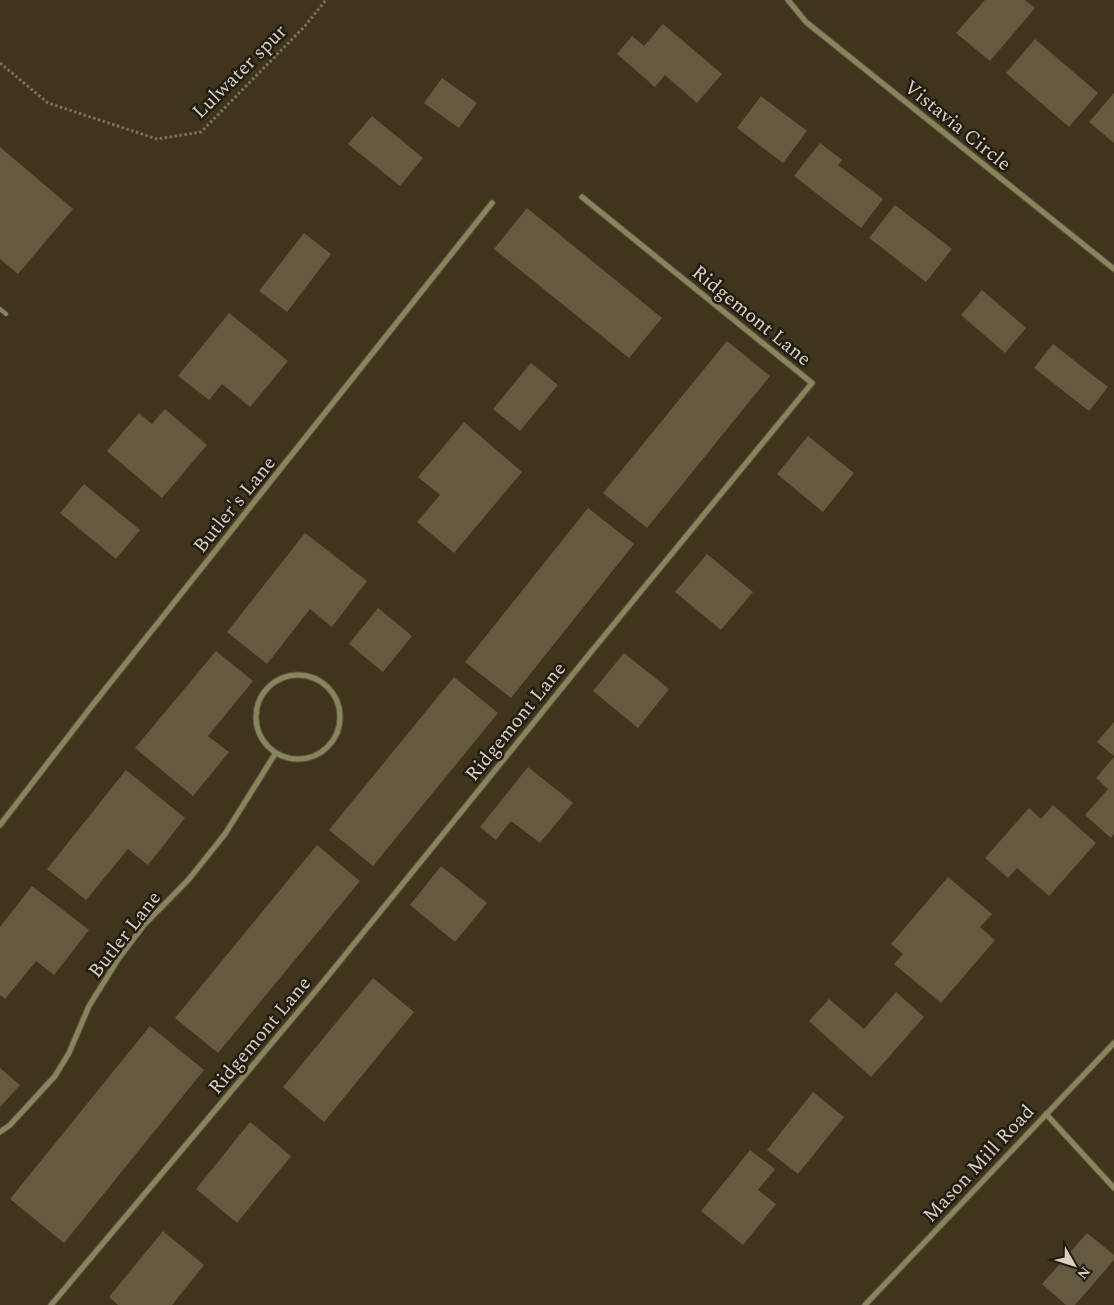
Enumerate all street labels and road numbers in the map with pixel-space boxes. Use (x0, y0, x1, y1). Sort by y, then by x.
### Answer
street label: Lulwater spur (185, 17, 294, 126)
street label: Vistavia Circle (897, 73, 1018, 179)
street label: Ridgemont Lane (685, 258, 818, 374)
street label: Butler's Lane (186, 450, 283, 560)
street label: Ridgemont Lane (458, 655, 574, 788)
street label: Butler Lane (81, 885, 169, 985)
street label: Ridgemont Lane (201, 970, 318, 1101)
street label: Mason Mill Road (916, 1098, 1042, 1230)

